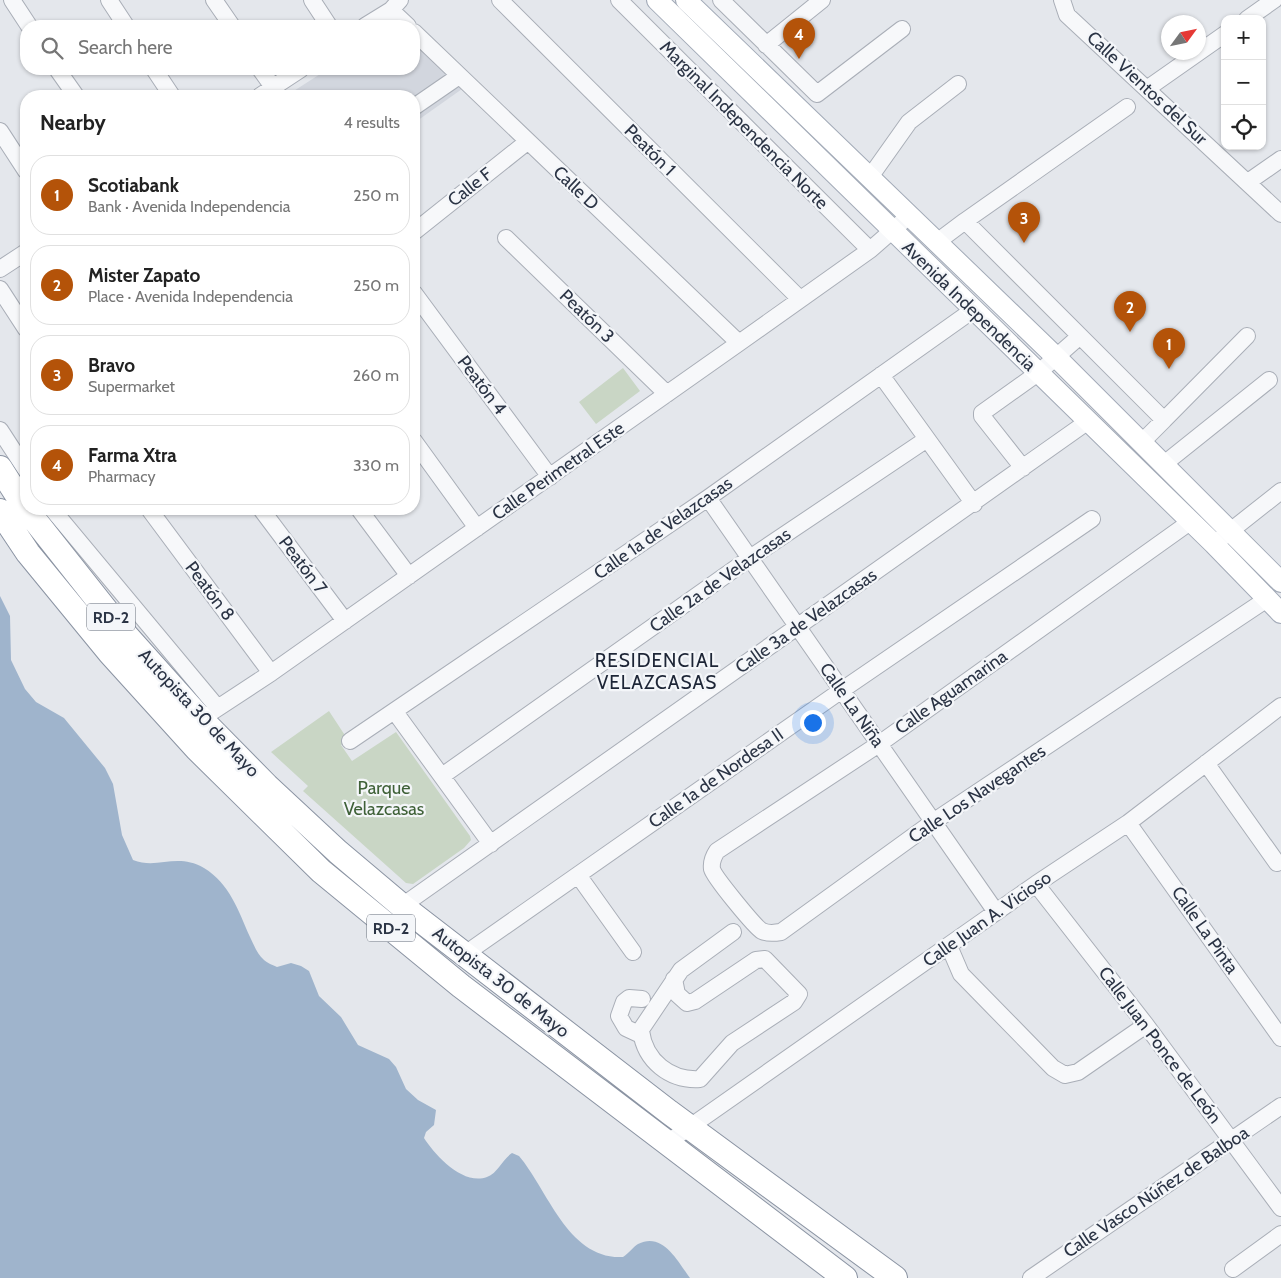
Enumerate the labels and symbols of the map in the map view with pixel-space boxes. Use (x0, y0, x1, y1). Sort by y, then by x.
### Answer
north arrow (1161, 15, 1206, 60)
pin: 4 (783, 18, 815, 59)
street label: Calle Vientos del Sur (1082, 27, 1212, 150)
street label: Marginal Independencia Norte (655, 36, 833, 214)
street label: Peatón 1 (620, 120, 680, 180)
street label: Calle D (549, 161, 603, 215)
street label: Calle F (443, 162, 497, 211)
pin: 3 (1008, 202, 1040, 243)
street label: Avenida Independencia (897, 236, 1041, 376)
street label: Peatón 3 (555, 285, 619, 347)
pin: 2 (1114, 291, 1146, 332)
pin: 1 (1153, 328, 1185, 369)
street label: Peatón 4 (453, 351, 511, 419)
street label: Calle Perimetral Este (488, 417, 628, 525)
street label: Calle 1a de Velazcasas (590, 472, 736, 584)
street label: Calle 2a de Velazcasas (645, 523, 795, 637)
street label: Peatón 7 (274, 532, 332, 598)
street label: Peatón 8 (181, 557, 239, 625)
street label: Calle 3a de Velazcasas (731, 564, 881, 678)
road number: RD-2 (87, 604, 135, 630)
street label: Autopista 30 de Mayo (134, 644, 264, 782)
street label: Calle Aguamarina (891, 645, 1012, 739)
district label: RESIDENCIAL VELAZCASAS (595, 649, 719, 694)
street label: Calle La Niña (815, 658, 889, 752)
your location (800, 710, 826, 736)
street label: Calle 1a de Nordesa II (644, 723, 788, 833)
street label: Calle Los Navegantes (904, 740, 1050, 848)
park label: Parque Velazcasas (344, 777, 424, 820)
street label: Calle Juan A. Vicioso (919, 866, 1056, 972)
street label: Calle La Pinta (1167, 882, 1243, 978)
road number: RD-2 (367, 914, 415, 941)
street label: Autopista 30 de Mayo (428, 922, 574, 1042)
street label: Calle Juan Ponce de León (1094, 962, 1226, 1128)
street label: Calle Vasco Núñez de Balboa (1059, 1121, 1253, 1262)

